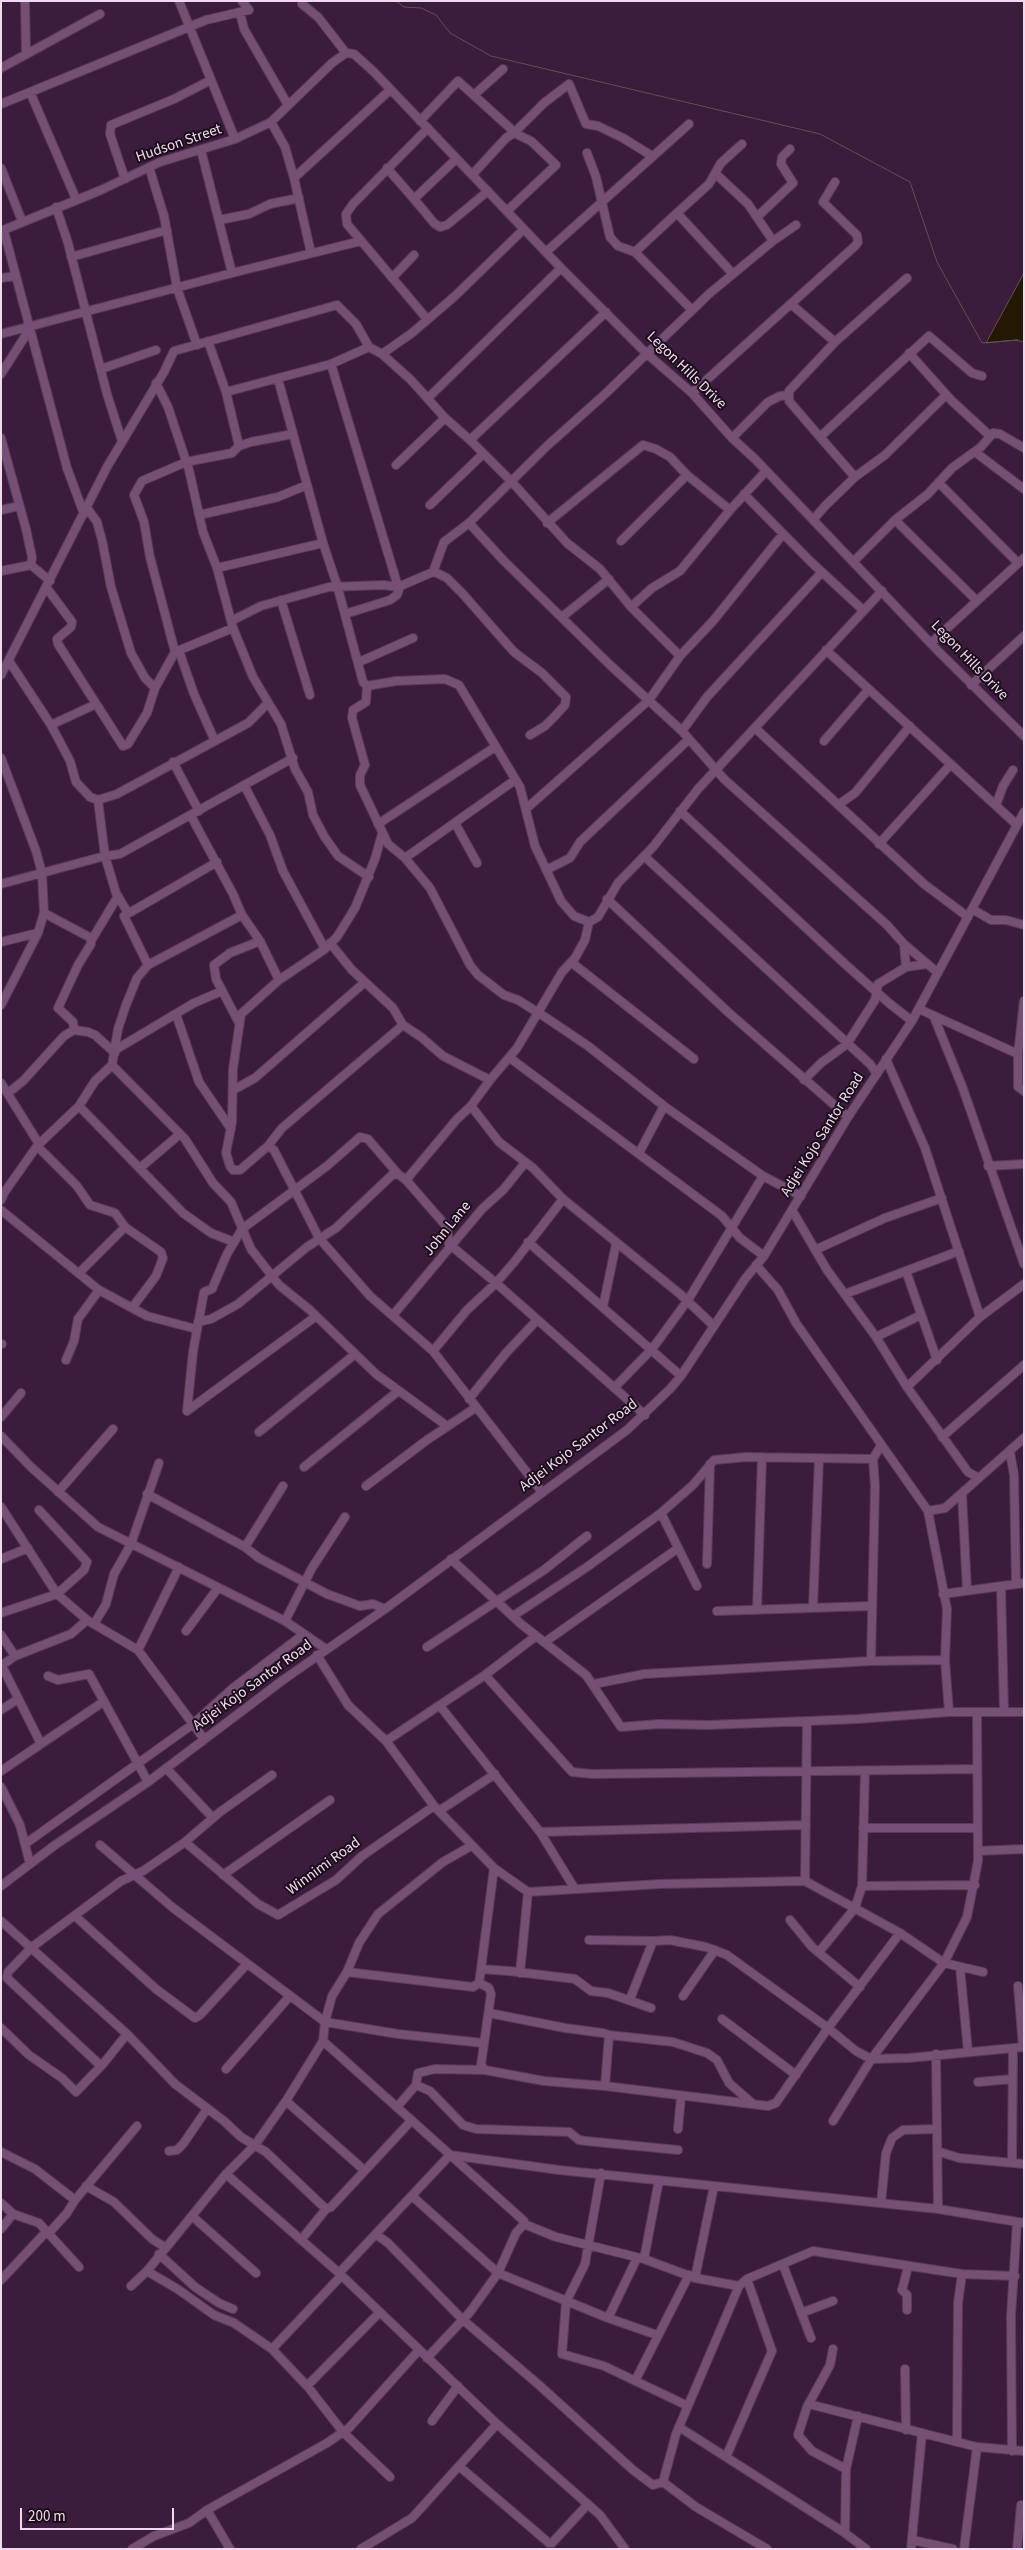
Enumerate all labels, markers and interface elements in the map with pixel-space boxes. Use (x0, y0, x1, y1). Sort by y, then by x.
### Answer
street label: Hudson Street (134, 121, 224, 167)
street label: Legon Hills Drive (642, 328, 730, 414)
street label: Legon Hills Drive (926, 617, 1012, 705)
street label: Adjei Kojo Santor Road (777, 1070, 869, 1200)
street label: John Lane (420, 1198, 476, 1260)
street label: Adjei Kojo Santor Road (516, 1396, 642, 1496)
street label: Adjei Kojo Santor Road (190, 1637, 316, 1735)
street label: Winnimi Road (284, 1834, 364, 1900)
scale bar (22, 2498, 176, 2530)
text: 200 m (28, 2506, 66, 2527)

